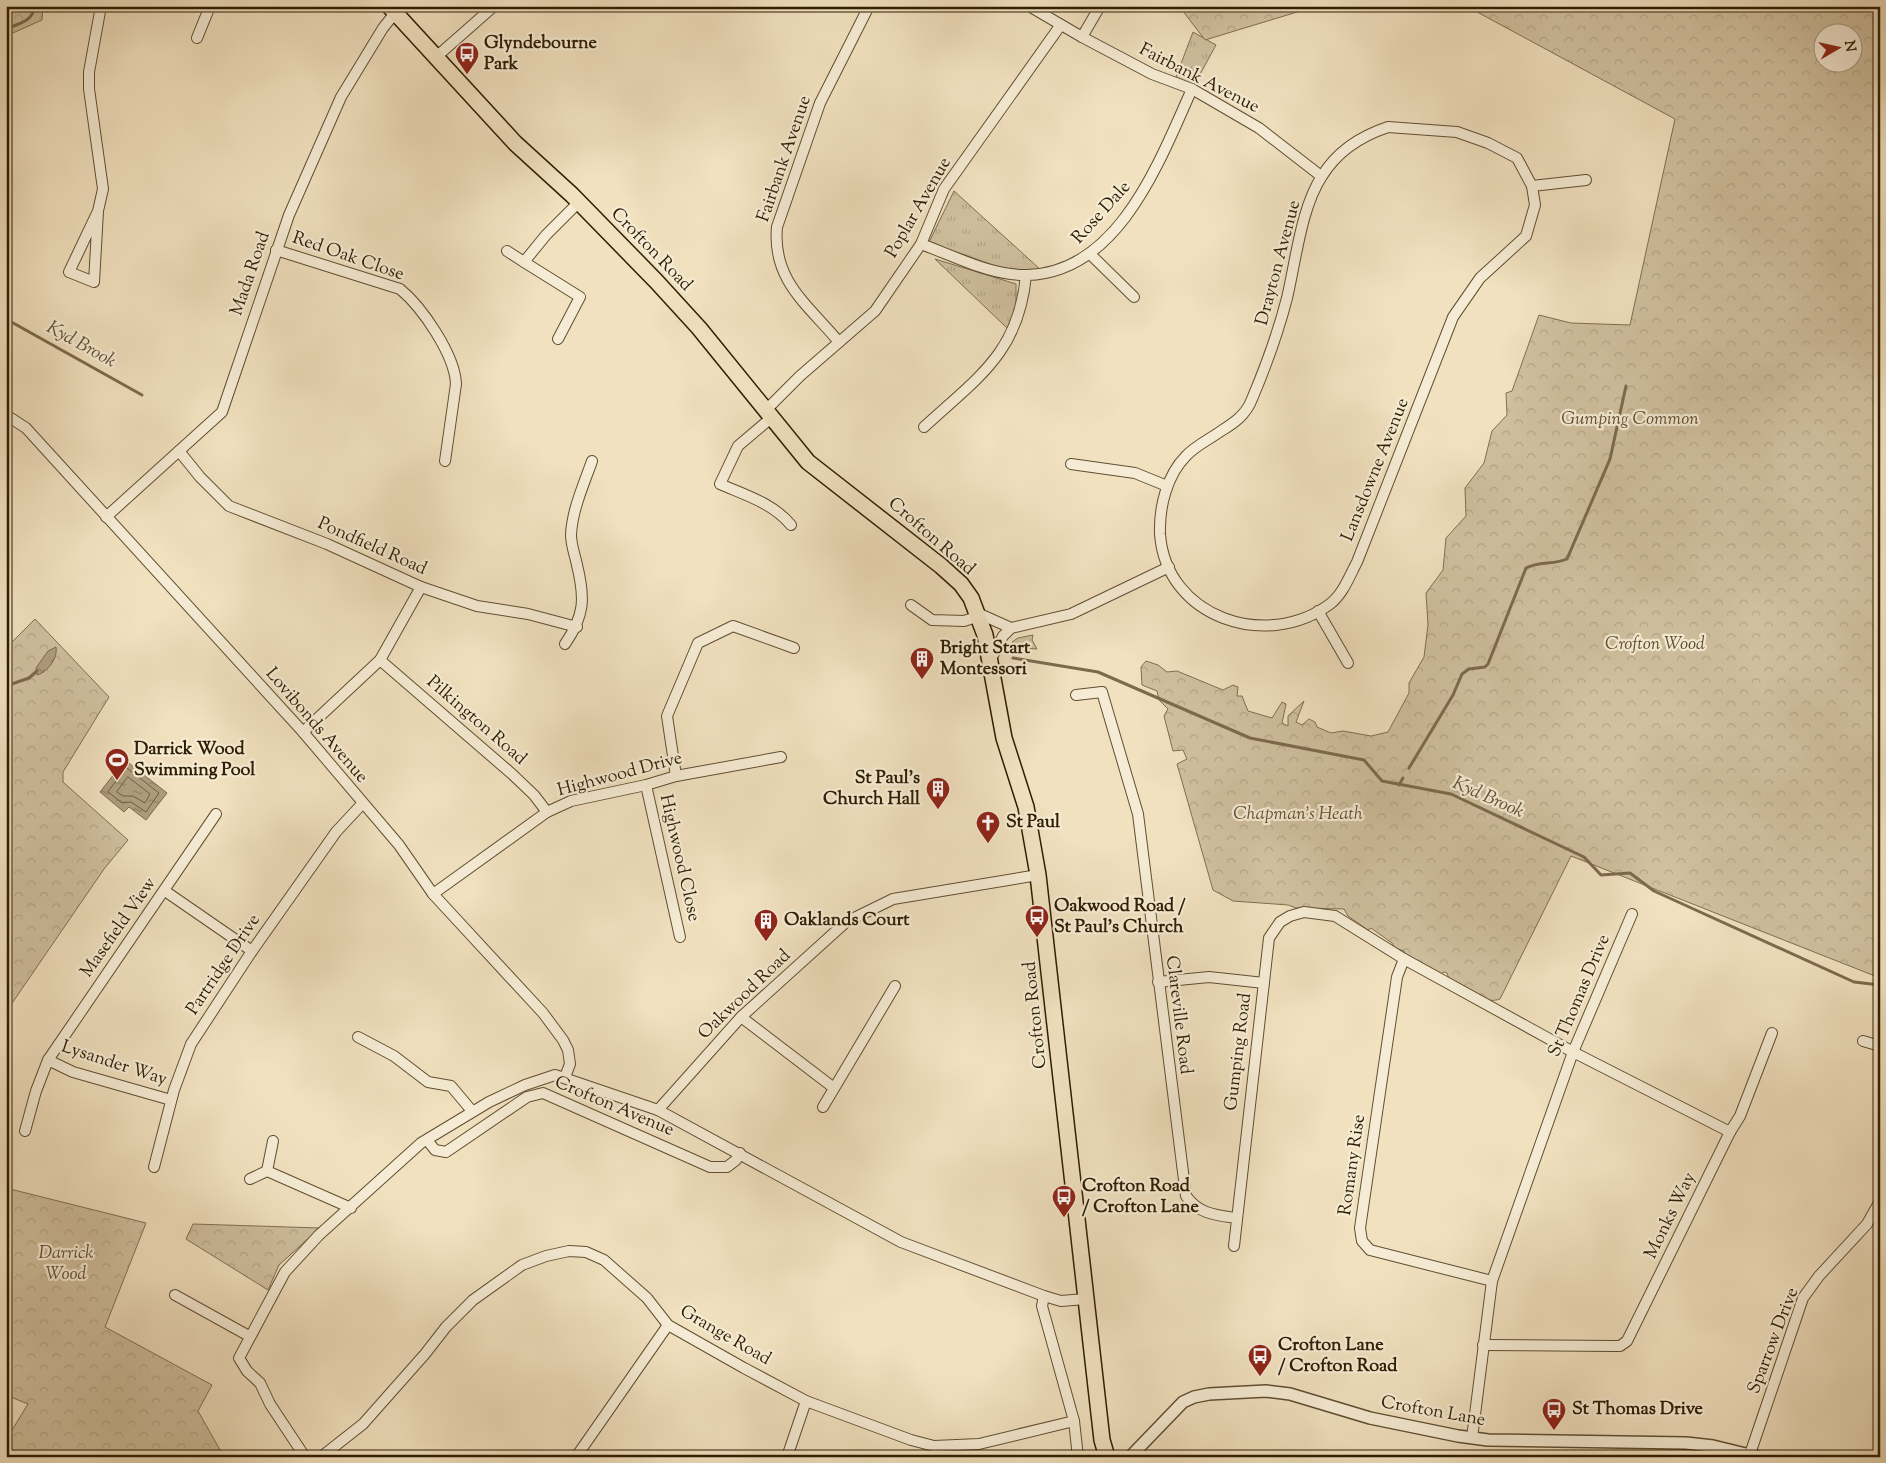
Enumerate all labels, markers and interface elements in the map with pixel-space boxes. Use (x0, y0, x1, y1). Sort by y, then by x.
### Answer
north arrow (1814, 22, 1864, 72)
place label: Glyndebourne Park (484, 31, 597, 78)
street label: Fairbank Avenue (1134, 37, 1264, 121)
text: N (1838, 39, 1860, 53)
bus stop icon: Glyndebourne Park (454, 41, 480, 75)
street label: Fairbank Avenue (751, 92, 819, 226)
street label: Poplar Avenue (880, 153, 958, 263)
street label: Rose Dale (1066, 176, 1138, 250)
street label: Drayton Avenue (1250, 198, 1308, 328)
street label: Crofton Road (604, 202, 698, 298)
street label: Red Oak Close (289, 226, 407, 288)
street label: Mada Road (224, 228, 278, 320)
water label: Kyd Brook (41, 315, 121, 375)
street label: Lansdowne Avenue (1335, 394, 1417, 546)
park label: Gumping Common (1561, 407, 1699, 433)
street label: Crofton Road (882, 492, 980, 582)
street label: Pondfield Road (313, 511, 431, 583)
park label: Crofton Wood (1605, 632, 1705, 658)
place label: Bright Start Montessori (940, 636, 1031, 683)
building icon: Bright Start Montessori (909, 646, 935, 680)
street label: Lovibonds Avenue (258, 662, 374, 790)
street label: Pilkington Road (420, 670, 532, 772)
place label: Darrick Wood Swimming Pool (134, 737, 256, 784)
street label: Highwood Drive (555, 746, 685, 804)
sports icon: Darrick Wood Swimming Pool (104, 747, 130, 781)
place label: St Paul's Church Hall (823, 766, 921, 813)
water label: Kyd Brook (1448, 770, 1529, 826)
building icon: St Paul's Church Hall (925, 776, 951, 810)
street label: Highwood Close (652, 792, 706, 924)
park label: Chapman's Heath (1233, 802, 1363, 828)
church icon: St Paul (975, 810, 1001, 844)
place label: St Paul (1006, 810, 1061, 836)
street label: Masefield View (75, 872, 164, 983)
place label: Oakwood Road / St Paul's Church (1054, 894, 1186, 941)
bus stop icon: Oakwood Road / St Paul's Church (1024, 904, 1050, 938)
building icon: Oaklands Court (753, 908, 779, 942)
place label: Oaklands Court (784, 908, 910, 934)
street label: Partridge Drive (181, 909, 267, 1021)
street label: St Thomas Drive (1542, 931, 1618, 1061)
street label: Oakwood Road (693, 944, 797, 1046)
street label: Clareville Road (1158, 954, 1198, 1076)
street label: Crofton Road (1017, 960, 1055, 1070)
street label: Gumping Road (1219, 992, 1259, 1112)
street label: Lysander Way (58, 1035, 170, 1093)
street label: Crofton Avenue (550, 1070, 678, 1144)
street label: Romany Rise (1333, 1113, 1373, 1217)
street label: Monks Way (1639, 1168, 1703, 1264)
place label: Crofton Road / Crofton Lane (1082, 1174, 1199, 1221)
bus stop icon: Crofton Road / Crofton Lane (1051, 1184, 1077, 1218)
park label: Darrick Wood (39, 1241, 93, 1288)
street label: Sparrow Drive (1742, 1284, 1806, 1398)
street label: Grange Road (675, 1299, 775, 1373)
place label: Crofton Lane / Crofton Road (1278, 1333, 1398, 1380)
bus stop icon: Crofton Lane / Crofton Road (1247, 1343, 1273, 1377)
street label: Crofton Lane (1379, 1390, 1487, 1434)
bus stop icon: St Thomas Drive (1541, 1397, 1567, 1431)
place label: St Thomas Drive (1572, 1397, 1704, 1423)

